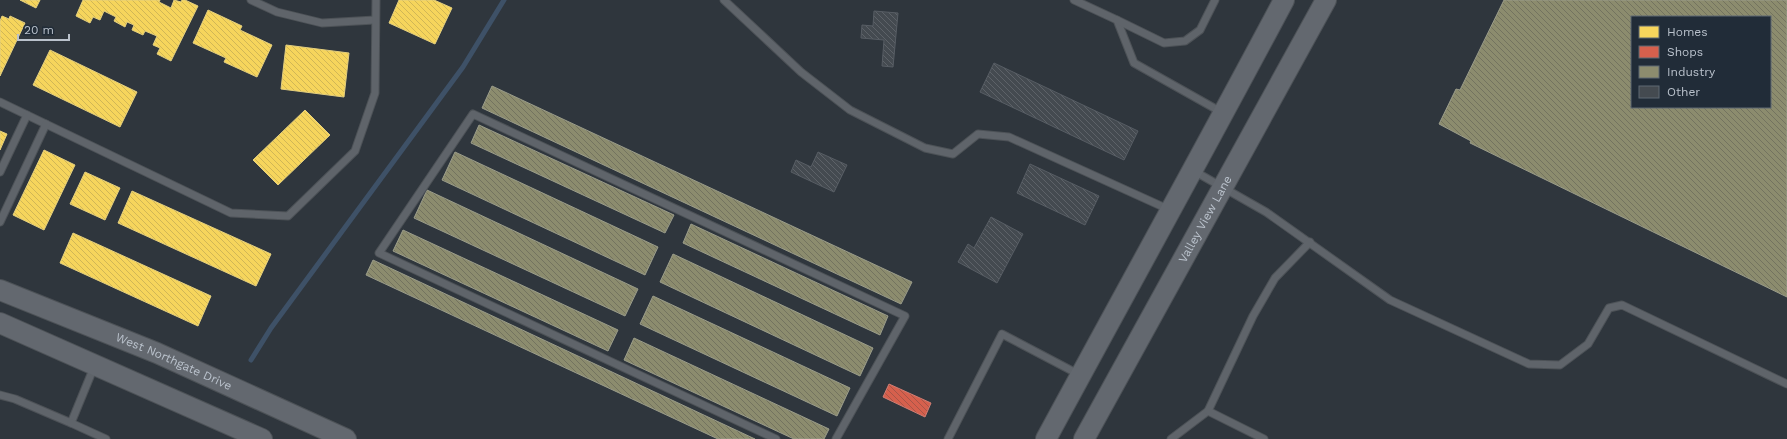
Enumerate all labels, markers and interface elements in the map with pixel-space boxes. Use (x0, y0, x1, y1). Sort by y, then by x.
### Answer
scale bar (18, 16, 69, 42)
legend (1631, 16, 1771, 108)
text: 20 m (24, 23, 54, 37)
text: Homes (1667, 25, 1708, 39)
text: Shops (1667, 45, 1703, 59)
text: Industry (1667, 65, 1716, 79)
text: Other (1667, 85, 1700, 99)
street label: Valley View Lane (1176, 173, 1235, 265)
street label: West Northgate Drive (114, 330, 234, 393)

